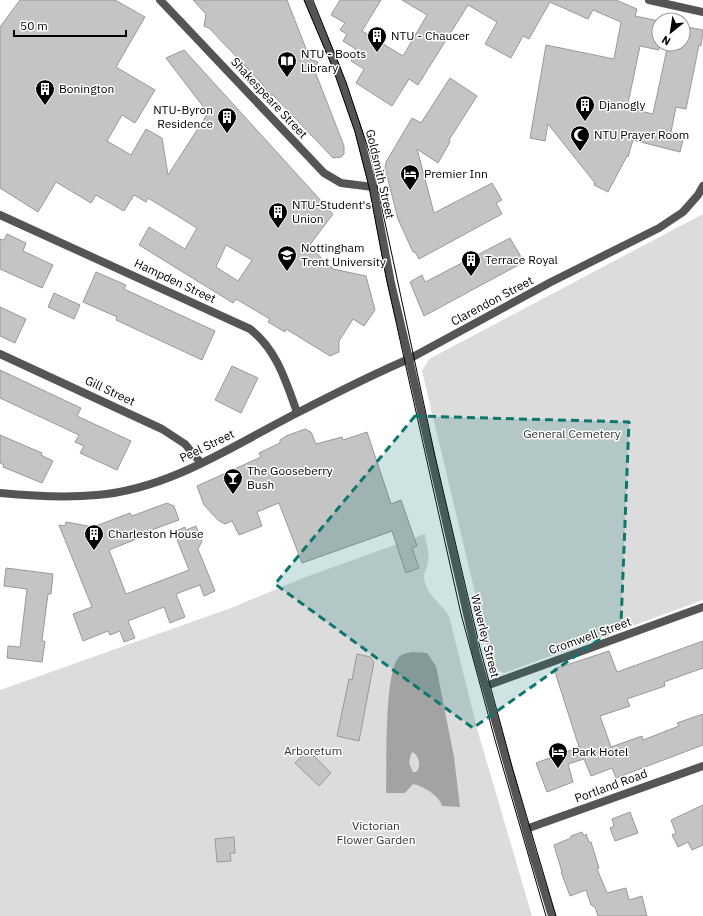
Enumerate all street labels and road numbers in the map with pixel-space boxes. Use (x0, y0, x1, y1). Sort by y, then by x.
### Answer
street label: Shakespeare Street (228, 54, 311, 141)
street label: Goldsmith Street (363, 128, 398, 220)
street label: Hampden Street (132, 255, 218, 306)
street label: Clarendon Street (448, 273, 536, 329)
street label: Gill Street (83, 372, 138, 409)
street label: Peel Street (177, 426, 237, 465)
street label: Waverley Street (468, 593, 503, 679)
street label: Cromwell Street (546, 614, 633, 657)
street label: Portland Road (572, 765, 649, 806)

